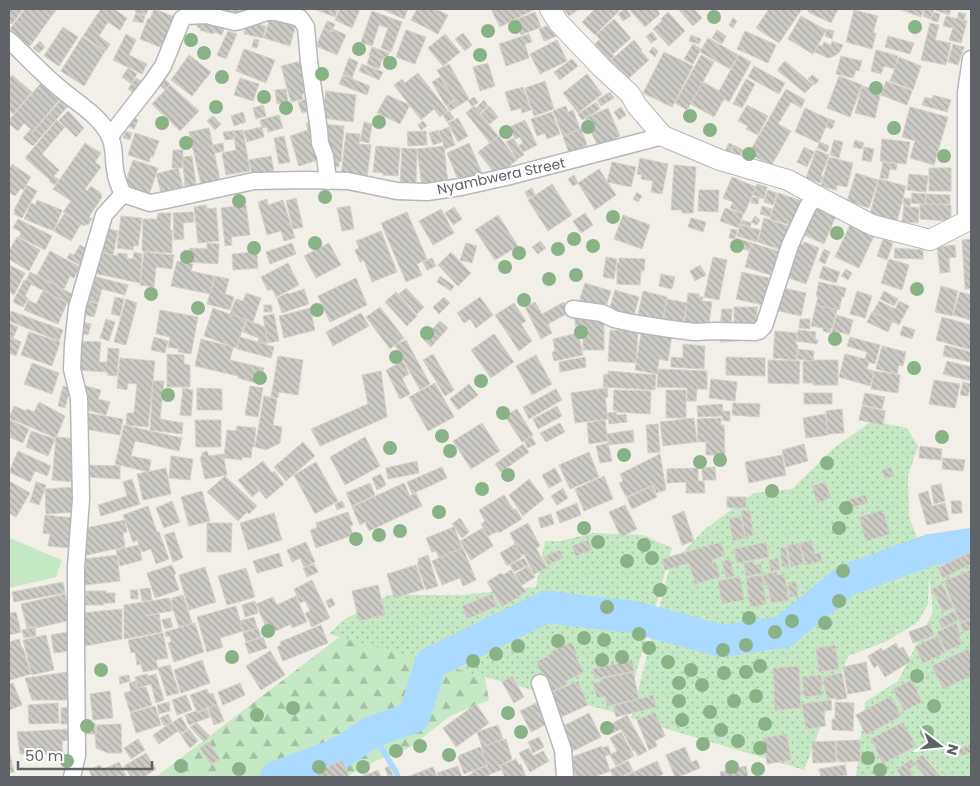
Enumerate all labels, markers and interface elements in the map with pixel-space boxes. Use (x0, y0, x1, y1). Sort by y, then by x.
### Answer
street label: Nyambwera Street (435, 153, 567, 199)
north arrow (915, 721, 965, 771)
scale bar (18, 738, 151, 770)
text: N (941, 742, 964, 757)
text: 50 m (25, 745, 63, 766)

